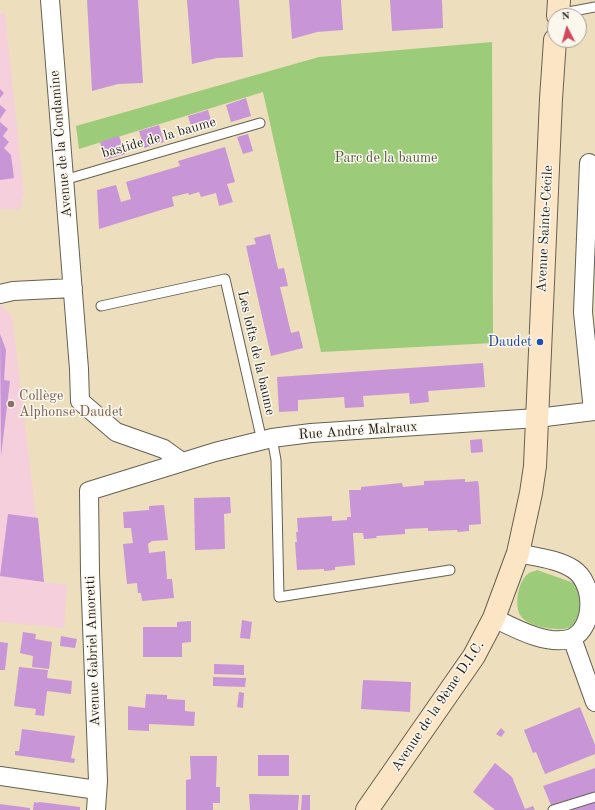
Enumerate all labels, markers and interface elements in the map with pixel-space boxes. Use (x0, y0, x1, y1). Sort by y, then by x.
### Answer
north arrow (547, 8, 587, 48)
text: N (561, 11, 571, 22)
street label: Avenue de la Condamine (46, 70, 76, 218)
street label: bastide de la baume (100, 114, 218, 162)
park label: Parc de la baume (335, 150, 437, 166)
street label: Avenue Sainte-Cécile (533, 165, 557, 293)
street label: Les lofts de la baume (233, 289, 279, 417)
place label: Daudet (488, 334, 532, 350)
marker: Daudet (535, 337, 545, 347)
place label: Collège Alphonse Daudet (19, 388, 123, 420)
marker: Collège Alphonse Daudet (6, 399, 16, 409)
street label: Rue André Malraux (298, 418, 418, 444)
street label: Avenue Gabriel Amoretti (82, 575, 104, 727)
street label: Avenue de la 9ème D.I.C. (388, 637, 488, 775)

